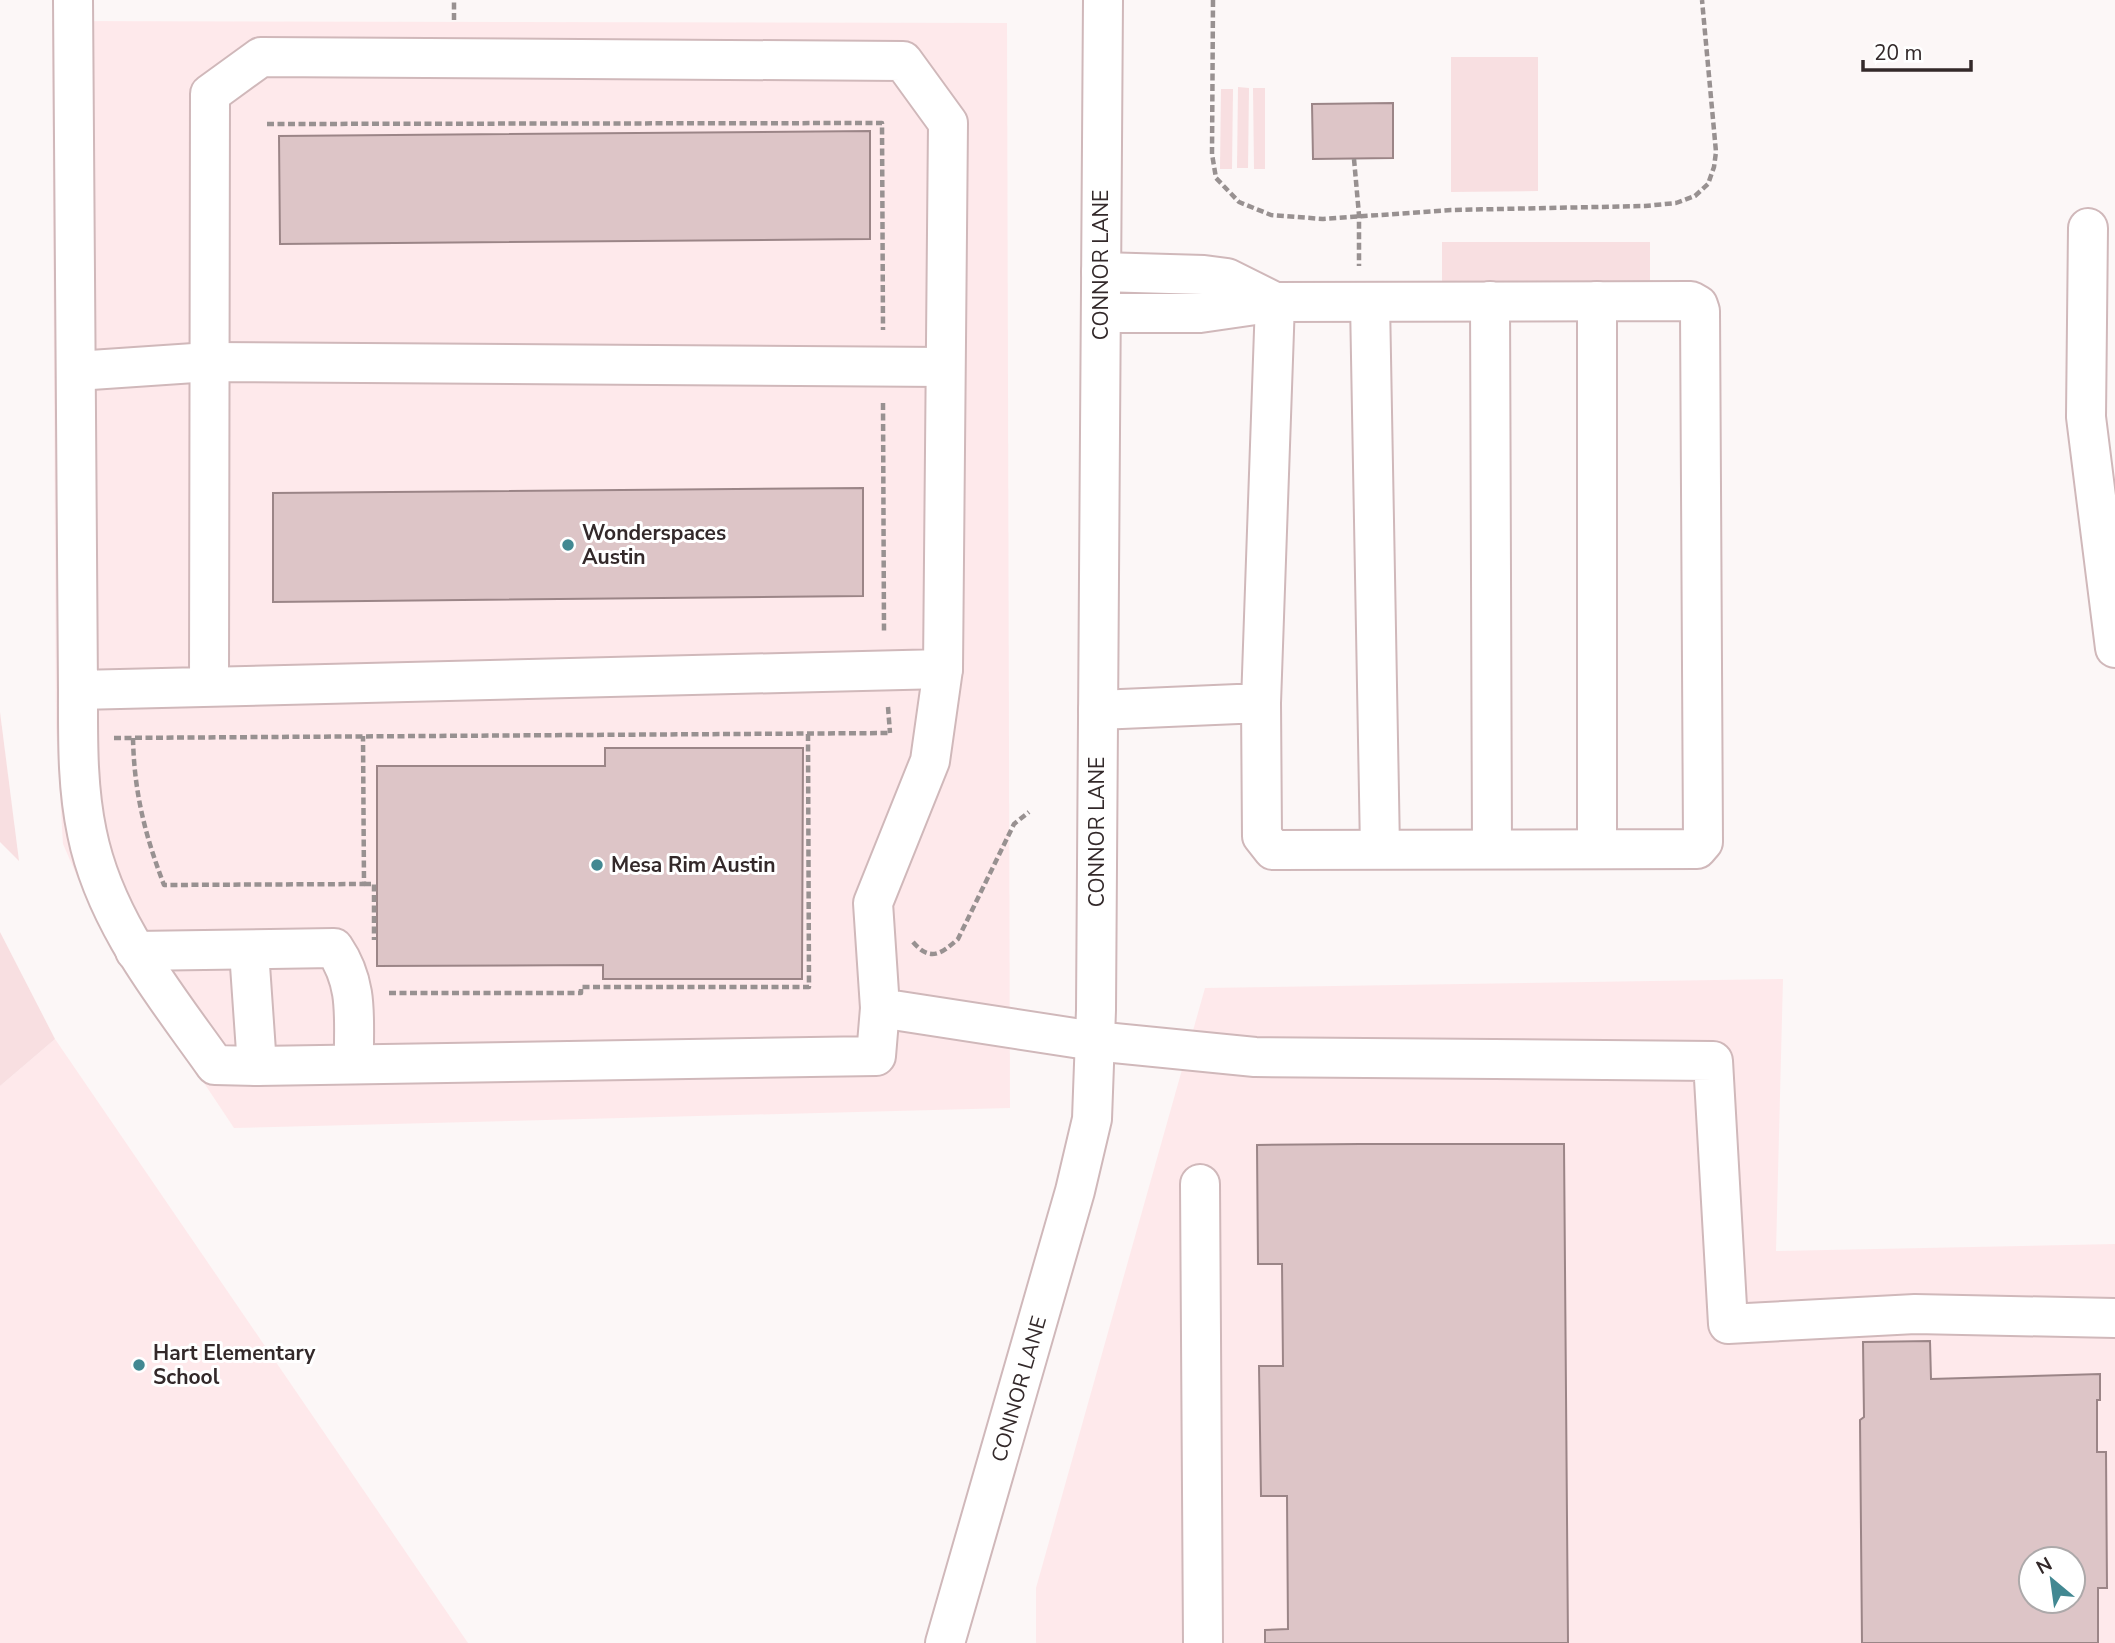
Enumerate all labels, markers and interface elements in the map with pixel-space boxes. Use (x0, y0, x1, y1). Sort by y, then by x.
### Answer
scale bar (1863, 28, 1972, 72)
text: 20 m (1874, 39, 1923, 67)
street label: CONNOR LANE (1087, 190, 1115, 340)
place label: Wonderspaces Austin (582, 519, 726, 571)
marker: Wonderspaces Austin (560, 537, 576, 553)
street label: CONNOR LANE (1083, 757, 1111, 907)
place label: Mesa Rim Austin (611, 851, 776, 879)
marker: Mesa Rim Austin (589, 857, 605, 873)
street label: CONNOR LANE (985, 1313, 1053, 1465)
place label: Hart Elementary School (153, 1339, 316, 1391)
marker: Hart Elementary School (131, 1357, 147, 1373)
north arrow (2017, 1545, 2087, 1615)
text: N (2032, 1551, 2057, 1581)

